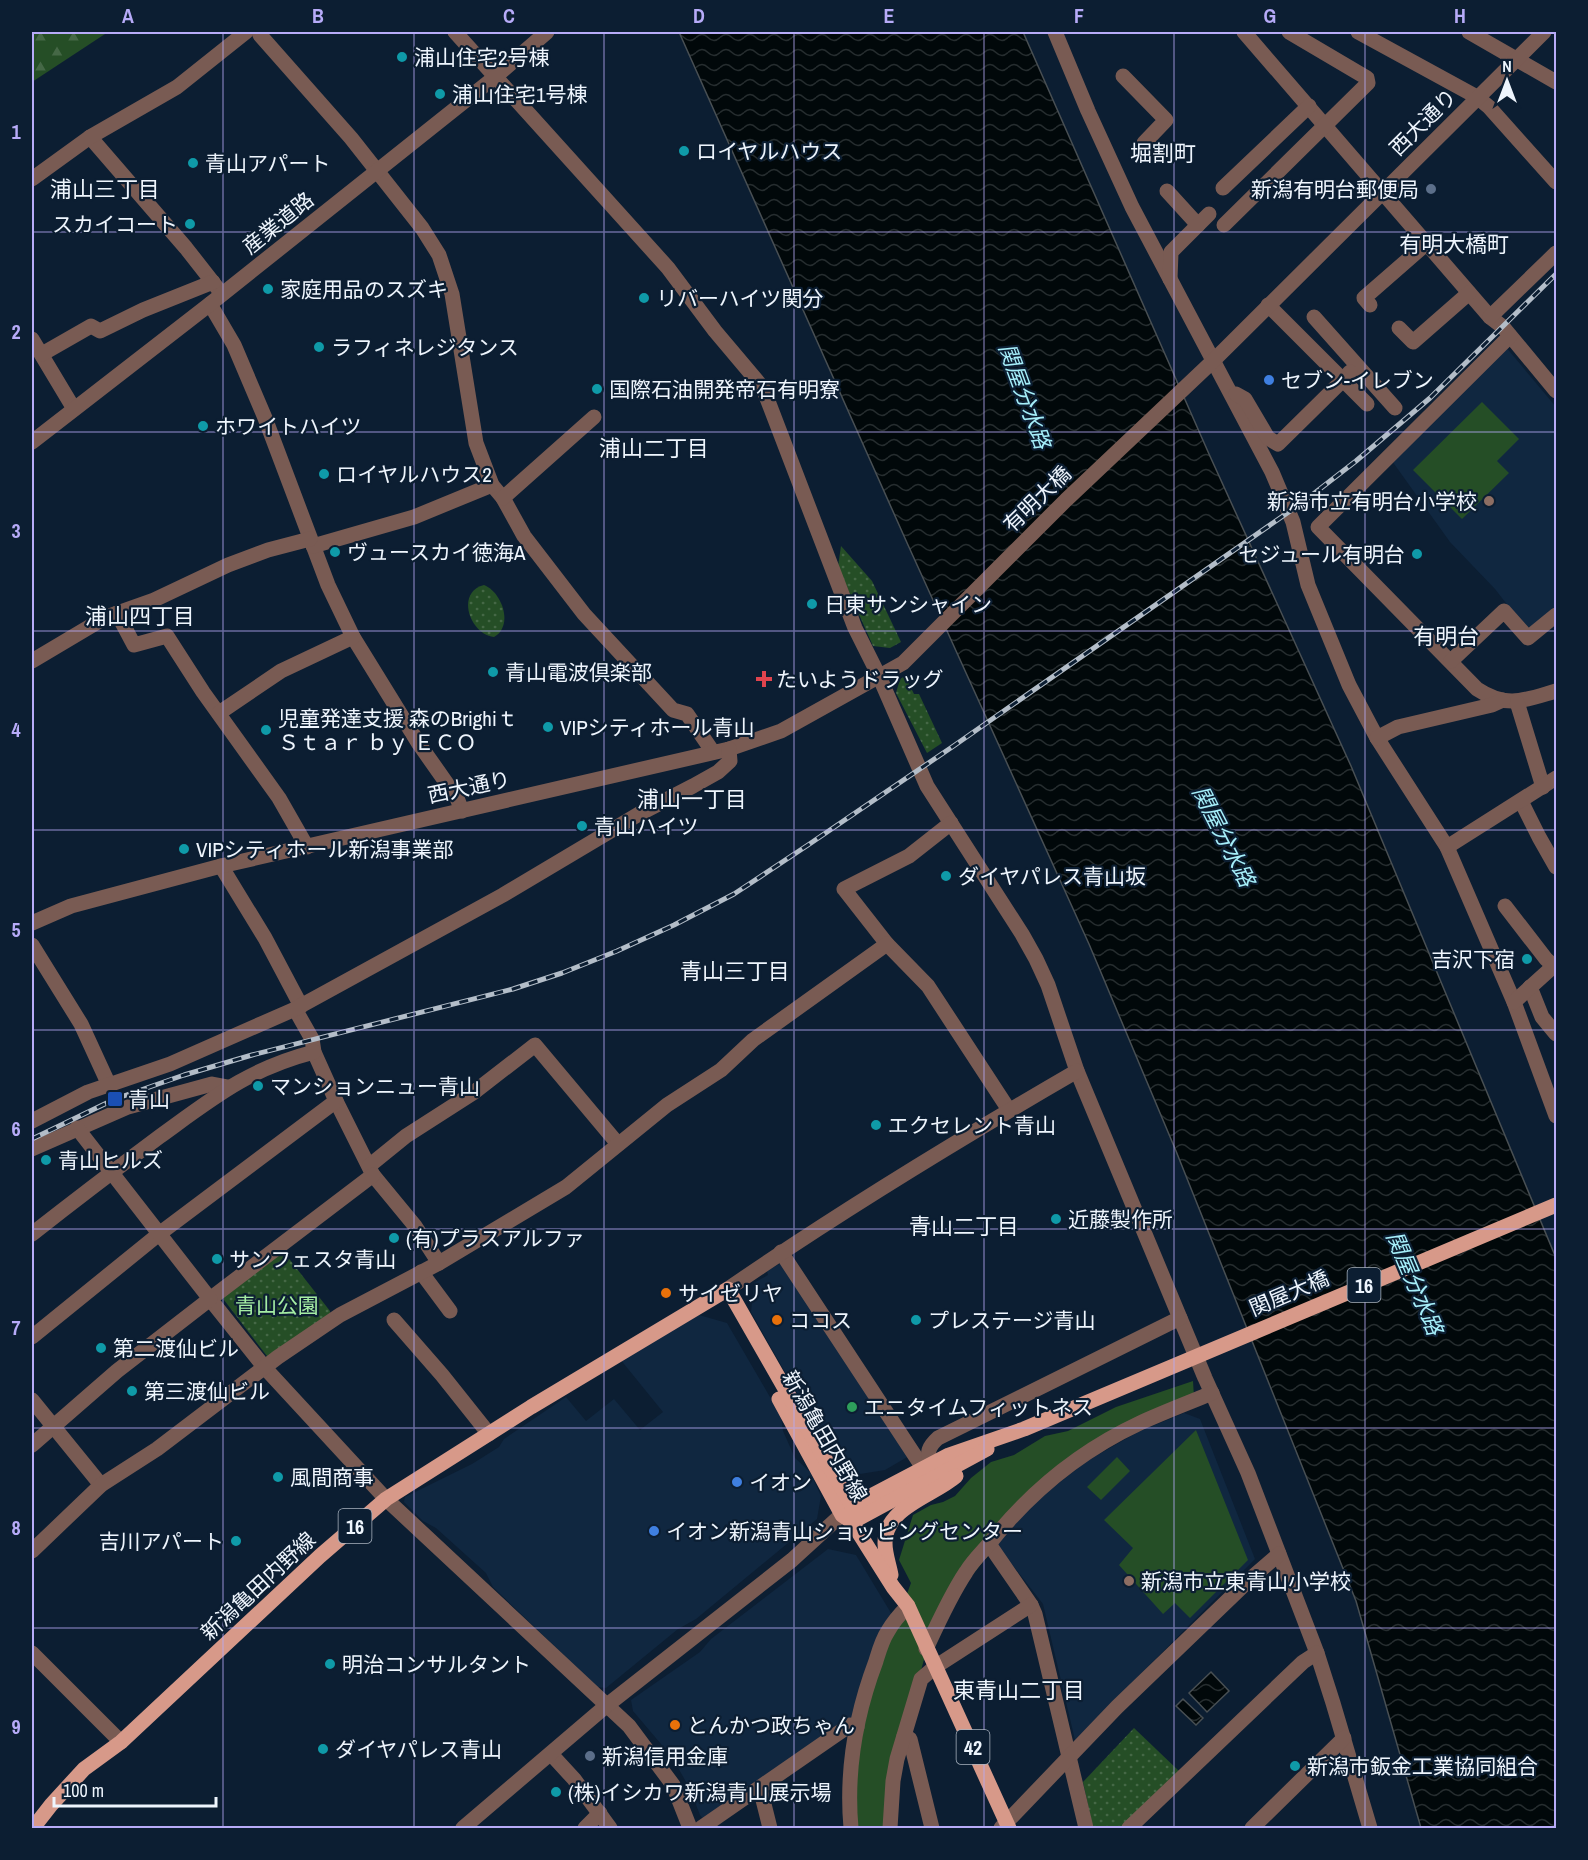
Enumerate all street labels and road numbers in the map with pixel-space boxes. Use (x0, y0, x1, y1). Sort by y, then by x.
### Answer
street label: 西大通り (1383, 82, 1463, 162)
street label: 産業道路 (236, 185, 320, 261)
street label: 有明大橋 (997, 459, 1077, 539)
street label: 西大通り (425, 764, 513, 810)
street label: 関屋大橋 (1245, 1263, 1333, 1323)
road number: 16 (1348, 1268, 1380, 1302)
street label: 新潟亀田内野線 (776, 1365, 874, 1507)
road number: 16 (338, 1509, 372, 1543)
street label: 新潟亀田内野線 (194, 1525, 322, 1647)
road number: 42 (956, 1730, 990, 1764)

